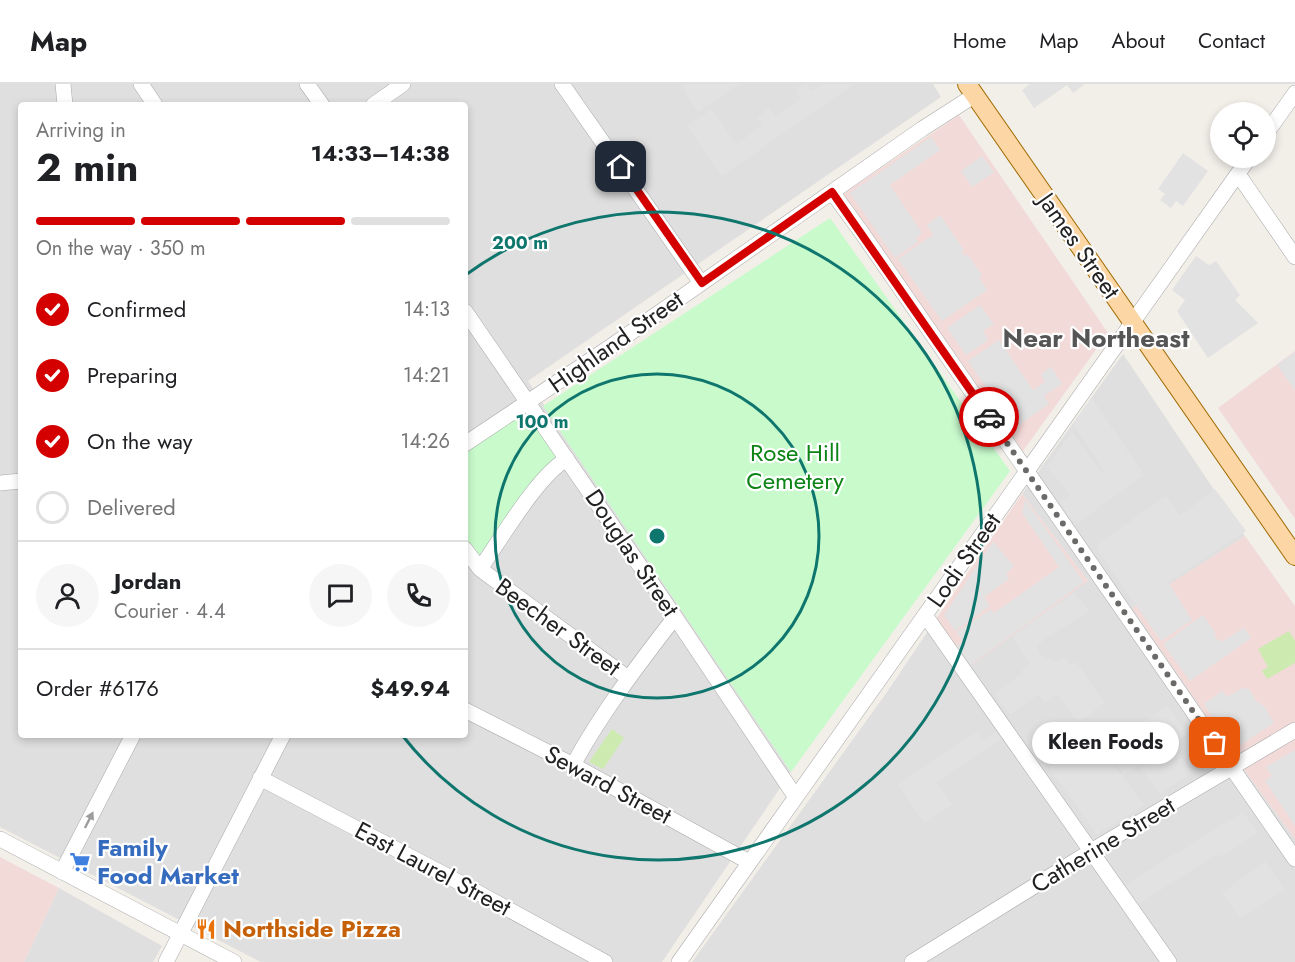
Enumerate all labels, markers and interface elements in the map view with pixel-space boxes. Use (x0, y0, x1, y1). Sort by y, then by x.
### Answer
text: Map (30, 21, 87, 62)
text: Home (953, 26, 1006, 56)
text: Map (1039, 26, 1079, 56)
text: About (1112, 26, 1165, 56)
text: Contact (1198, 26, 1265, 56)
map controls (1210, 102, 1276, 168)
button: locate (1210, 102, 1276, 168)
text: Arriving in (36, 116, 126, 145)
text: 14:33–14:38 (311, 137, 450, 169)
text: 2 min (36, 139, 138, 196)
pin (595, 141, 646, 192)
icon: home (604, 150, 637, 183)
street label: James Street (1028, 183, 1129, 306)
text: 200 m (492, 230, 548, 256)
text: On the way · 350 m (36, 234, 206, 263)
street label: Highland Street (541, 282, 690, 401)
icon: check (36, 293, 69, 326)
text: Confirmed (87, 293, 186, 325)
text: 14:13 (403, 295, 450, 324)
district label: Near Northeast (1003, 319, 1190, 357)
icon: check (36, 359, 69, 392)
text: Preparing (87, 359, 178, 391)
text: 14:21 (403, 361, 450, 390)
courier (959, 387, 1019, 447)
icon: car (973, 401, 1006, 434)
text: 100 m (515, 409, 569, 435)
icon: check (36, 425, 69, 458)
text: On the way (87, 425, 192, 457)
text: 14:26 (400, 427, 450, 456)
park label: Rose Hill Cemetery (746, 435, 844, 498)
street label: Douglas Street (577, 482, 688, 624)
text: Delivered (87, 491, 176, 523)
street label: Lodi Street (918, 505, 1009, 614)
centre of rings (647, 526, 667, 546)
button: person (36, 564, 99, 627)
button: chat (309, 564, 372, 627)
button: phone (387, 564, 450, 627)
text: Jordan (114, 565, 181, 597)
street label: Beecher Street (488, 569, 628, 684)
text: Courier · 4.4 (114, 597, 226, 626)
text: Order #6176 (36, 672, 159, 704)
text: $49.94 (371, 672, 450, 704)
pin (1189, 717, 1240, 768)
callout: Kleen Foods (1032, 722, 1179, 764)
icon: bag (1198, 726, 1231, 759)
text: Kleen Foods (1048, 728, 1163, 757)
street label: Seward Street (538, 736, 678, 833)
street label: Catherine Street (1024, 788, 1182, 901)
one-way arrow (84, 811, 94, 828)
street label: East Laurel Street (349, 813, 518, 925)
place label: Family Food Market (97, 830, 239, 893)
supermarket icon: Family Food Market (68, 850, 92, 874)
place label: Northside Pizza (223, 911, 401, 946)
restaurant icon: Northside Pizza (194, 917, 218, 941)

